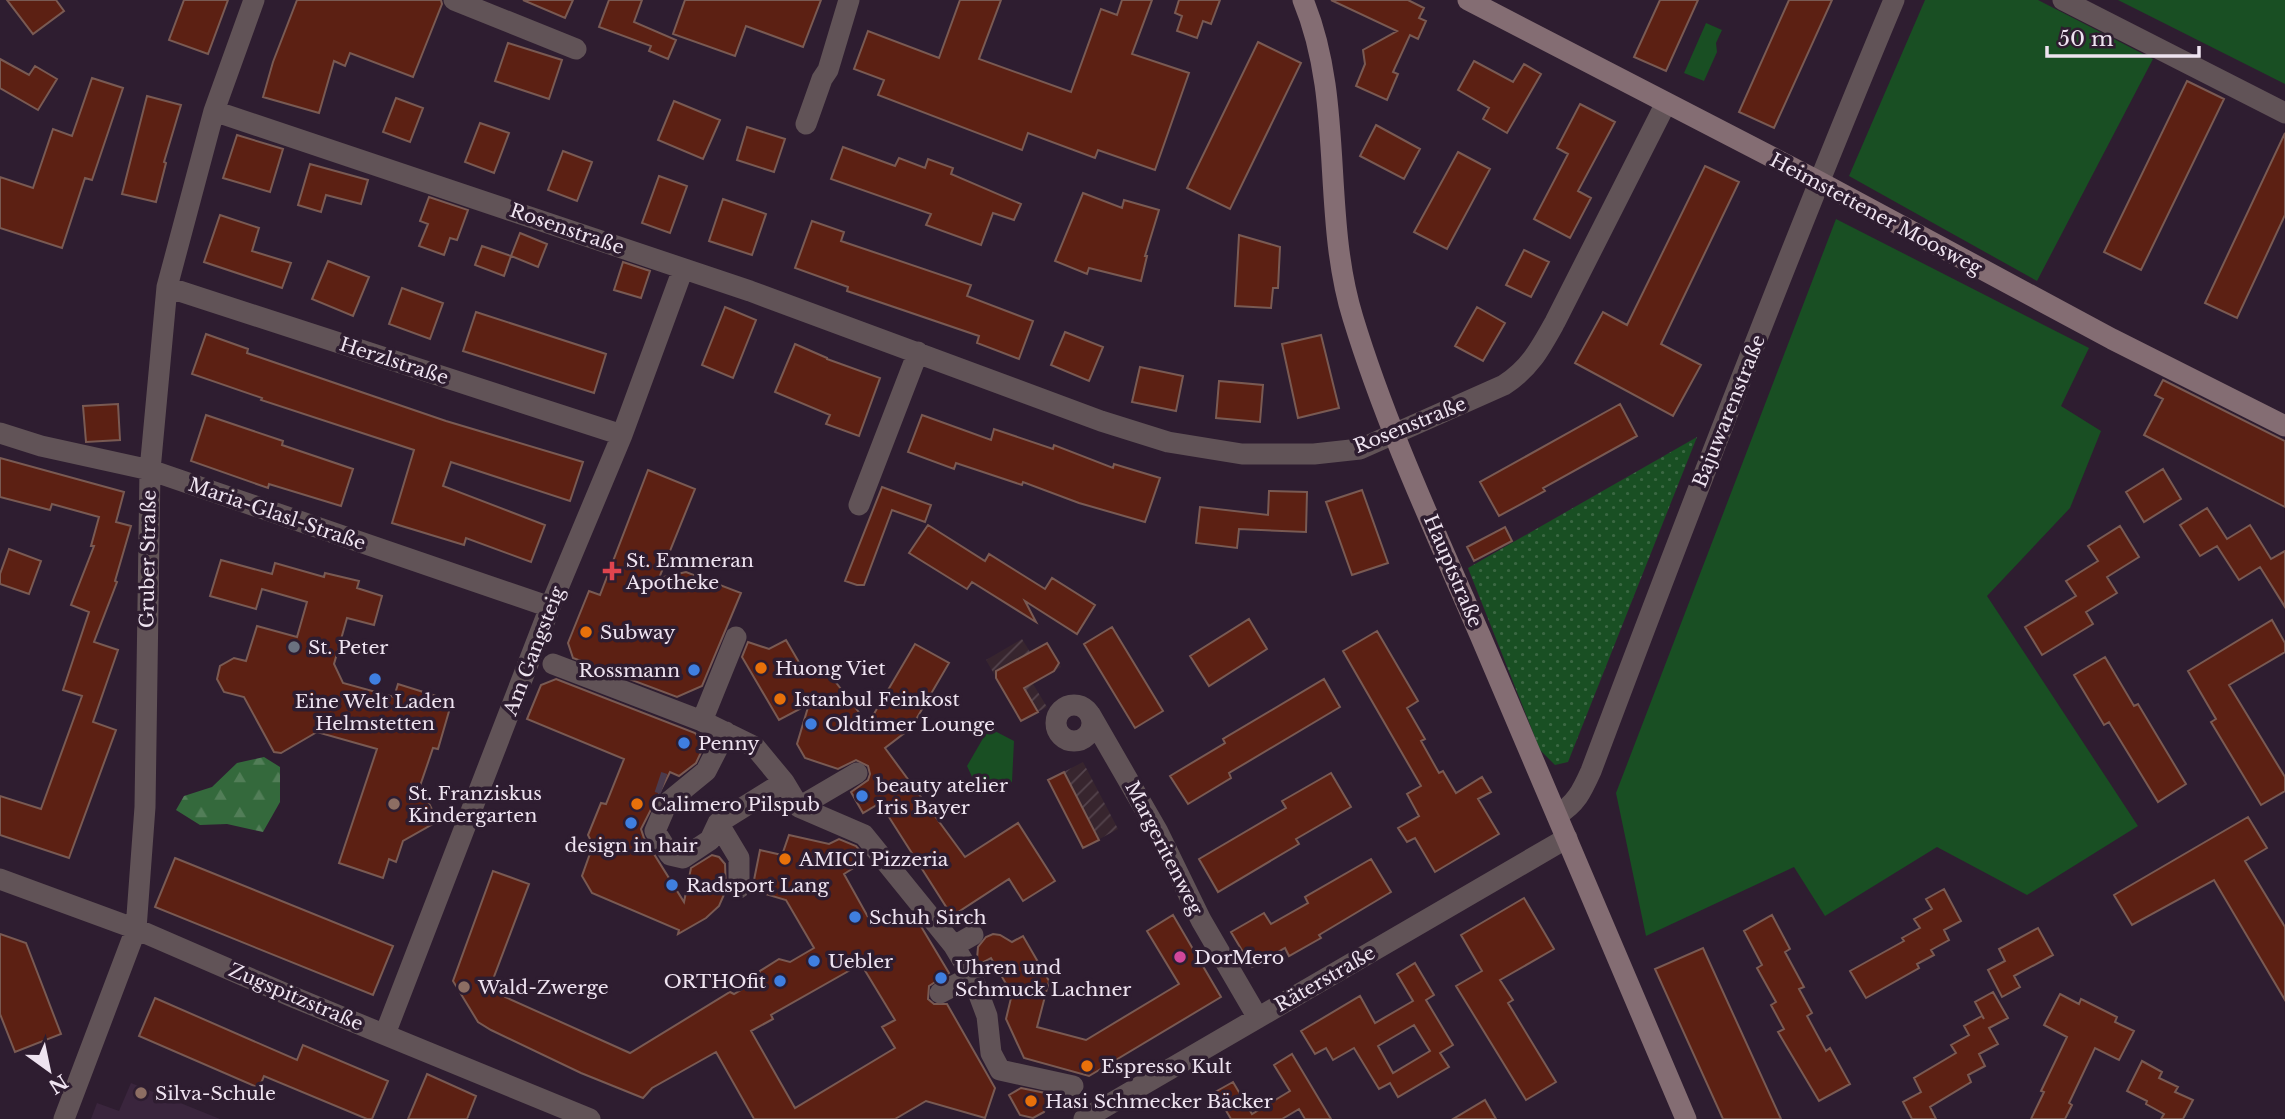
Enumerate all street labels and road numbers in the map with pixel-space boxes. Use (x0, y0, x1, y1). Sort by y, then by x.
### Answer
street label: Heimstettener Moosweg (1766, 148, 1986, 280)
street label: Rosenstraße (507, 199, 627, 259)
street label: Bajuwarenstraße (1688, 331, 1770, 491)
street label: Herzlstraße (337, 333, 451, 389)
street label: Rosenstraße (1350, 392, 1470, 458)
street label: Maria-Glasl-Straße (185, 473, 369, 555)
street label: Gruber Straße (135, 490, 161, 628)
street label: Hauptstraße (1419, 511, 1487, 631)
street label: Am Gangsteig (498, 583, 569, 720)
street label: Margeritenweg (1120, 777, 1208, 919)
street label: Räterstraße (1271, 941, 1379, 1017)
street label: Zugspitzstraße (225, 958, 367, 1036)

